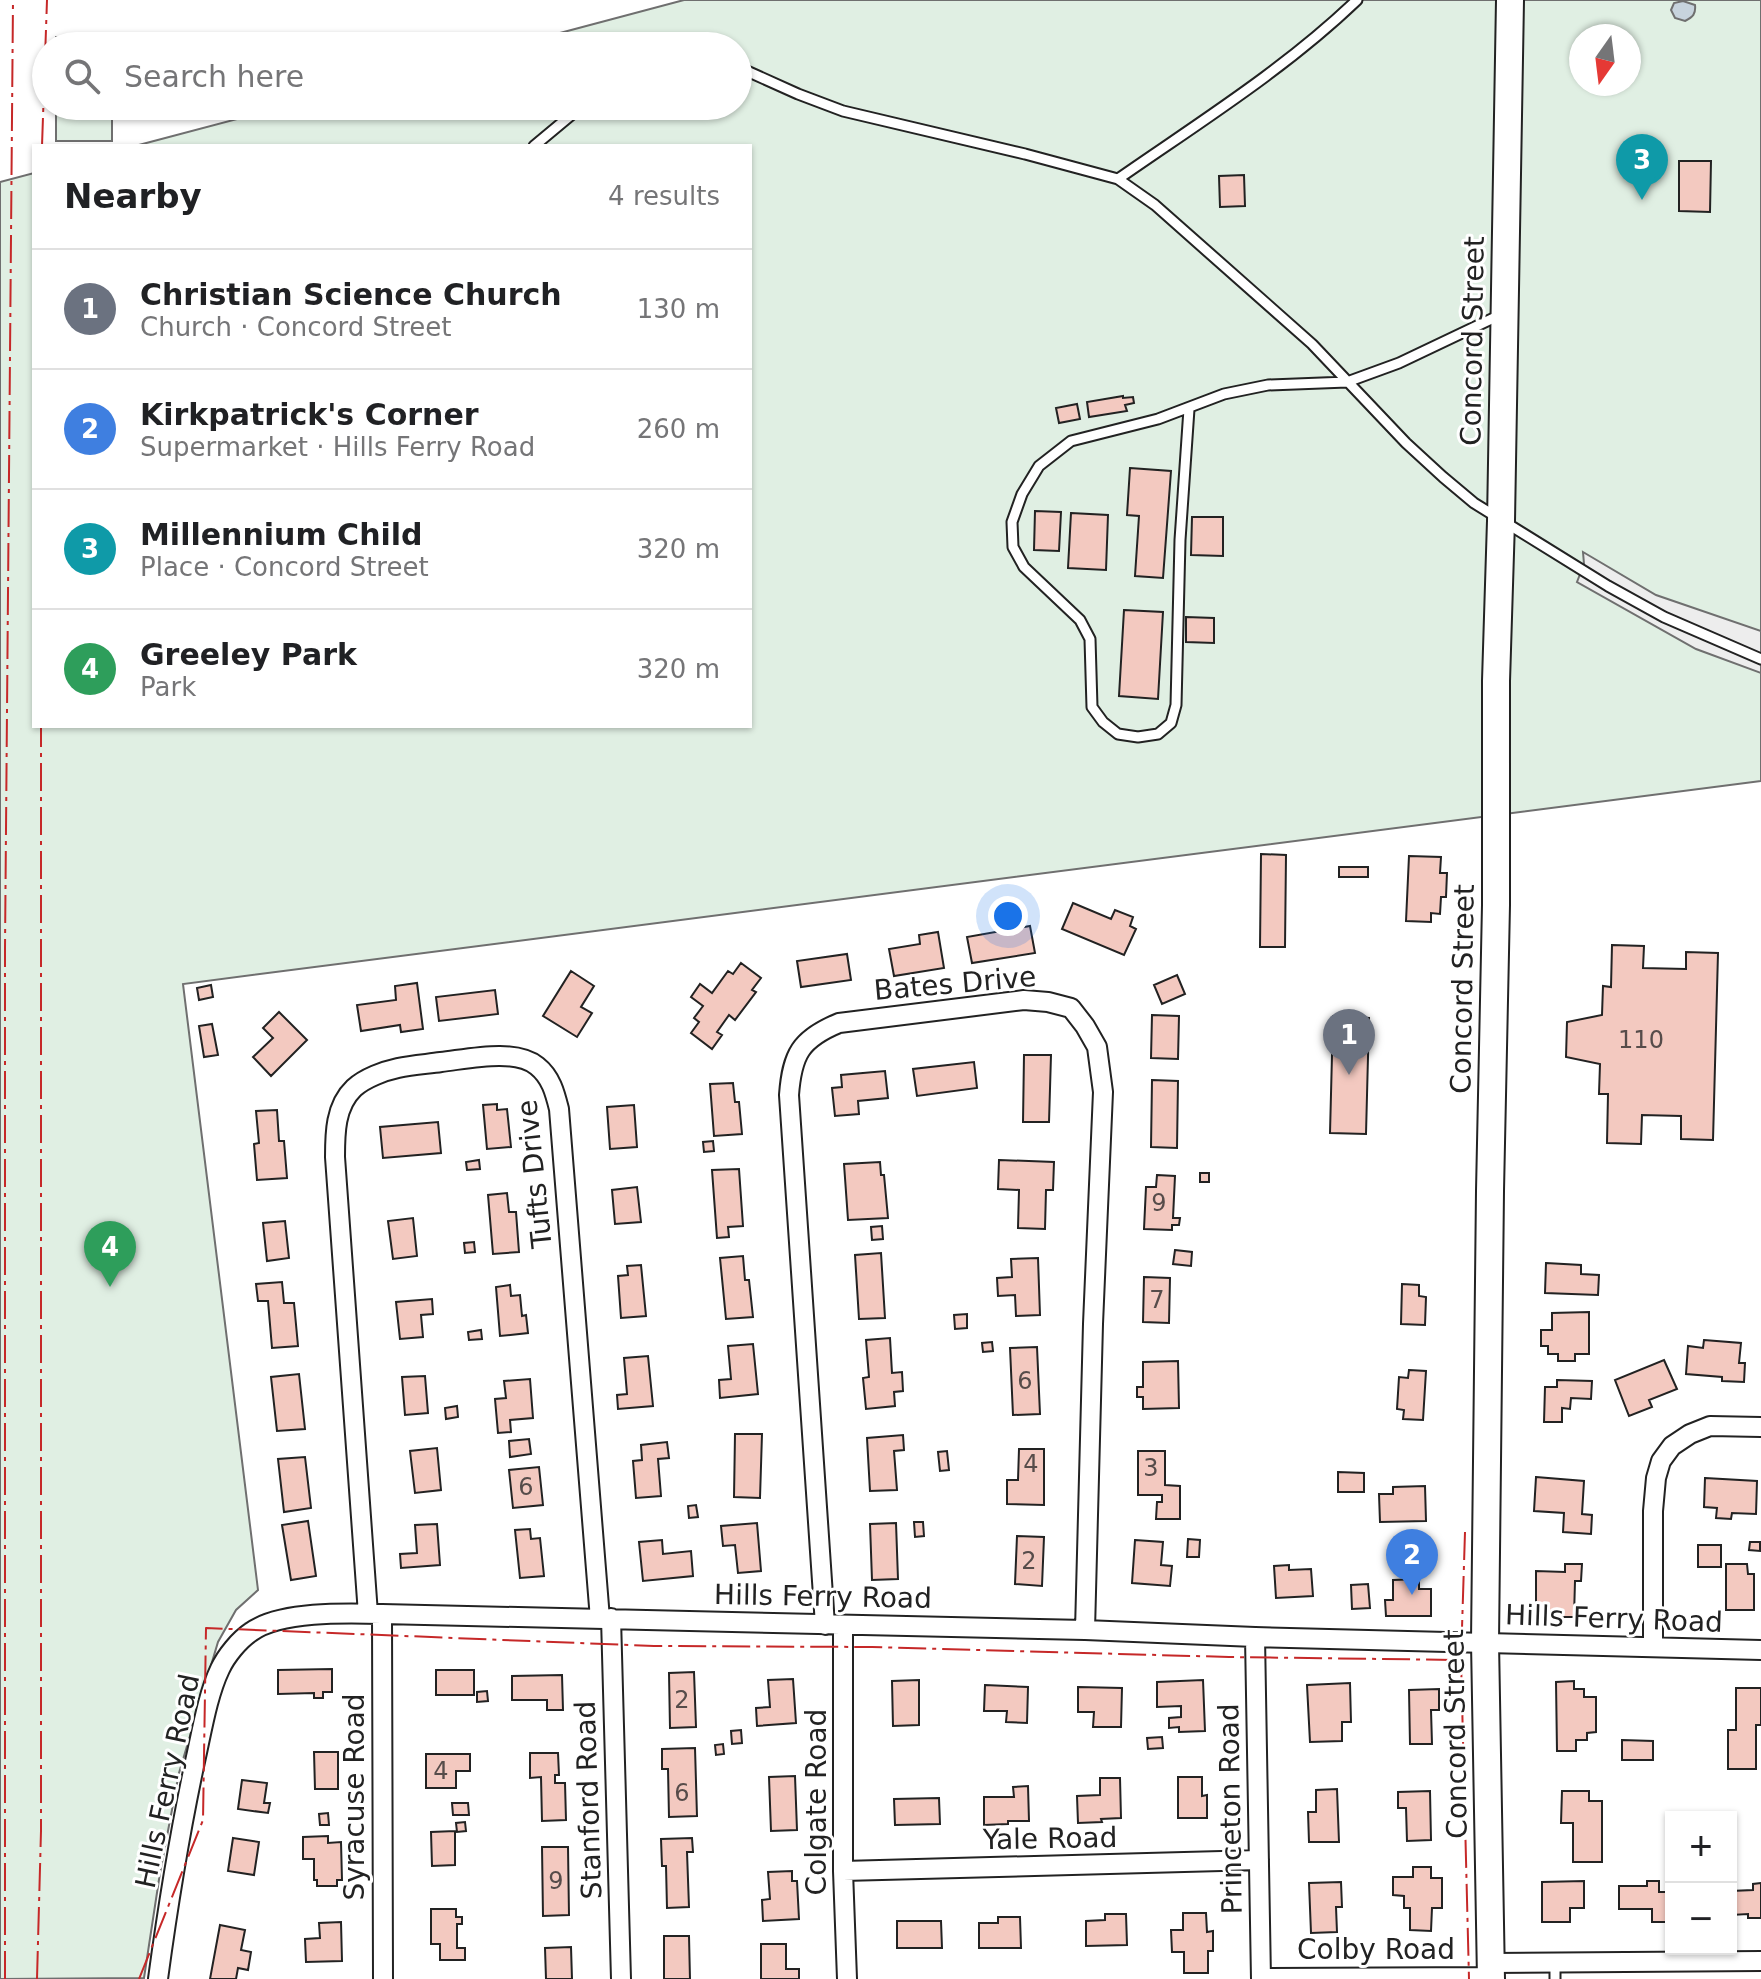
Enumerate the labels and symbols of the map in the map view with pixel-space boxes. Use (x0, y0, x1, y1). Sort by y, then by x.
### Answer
north arrow (1569, 24, 1641, 96)
pin: 3 (1616, 134, 1668, 200)
street label: Concord Street (1454, 236, 1491, 446)
street label: Concord Street (1444, 884, 1481, 1094)
your location (988, 896, 1028, 936)
street label: Bates Drive (873, 960, 1038, 1007)
pin: 1 (1323, 1009, 1375, 1075)
house number: 110 (1618, 1026, 1664, 1054)
street label: Tufts Drive (510, 1098, 559, 1251)
house number: 9 (1151, 1189, 1167, 1217)
pin: 4 (84, 1221, 136, 1287)
house number: 7 (1149, 1286, 1165, 1314)
house number: 6 (1017, 1367, 1033, 1395)
house number: 4 (1023, 1450, 1039, 1478)
house number: 3 (1143, 1454, 1159, 1482)
house number: 6 (518, 1473, 534, 1501)
pin: 2 (1386, 1529, 1438, 1595)
house number: 2 (1021, 1547, 1037, 1575)
street label: Hills Ferry Road (714, 1578, 932, 1615)
street label: Hills Ferry Road (1504, 1598, 1723, 1639)
street label: Concord Street (1437, 1629, 1474, 1839)
street label: Hills Ferry Road (129, 1671, 206, 1891)
house number: 2 (674, 1686, 690, 1714)
street label: Syracuse Road (338, 1693, 371, 1901)
street label: Stanford Road (569, 1700, 608, 1900)
street label: Princeton Road (1212, 1703, 1249, 1915)
street label: Colgate Road (800, 1709, 833, 1895)
house number: 4 (433, 1757, 449, 1785)
house number: 6 (674, 1779, 690, 1807)
street label: Yale Road (981, 1821, 1118, 1856)
house number: 9 (548, 1867, 564, 1895)
street label: Colby Road (1297, 1933, 1455, 1966)

